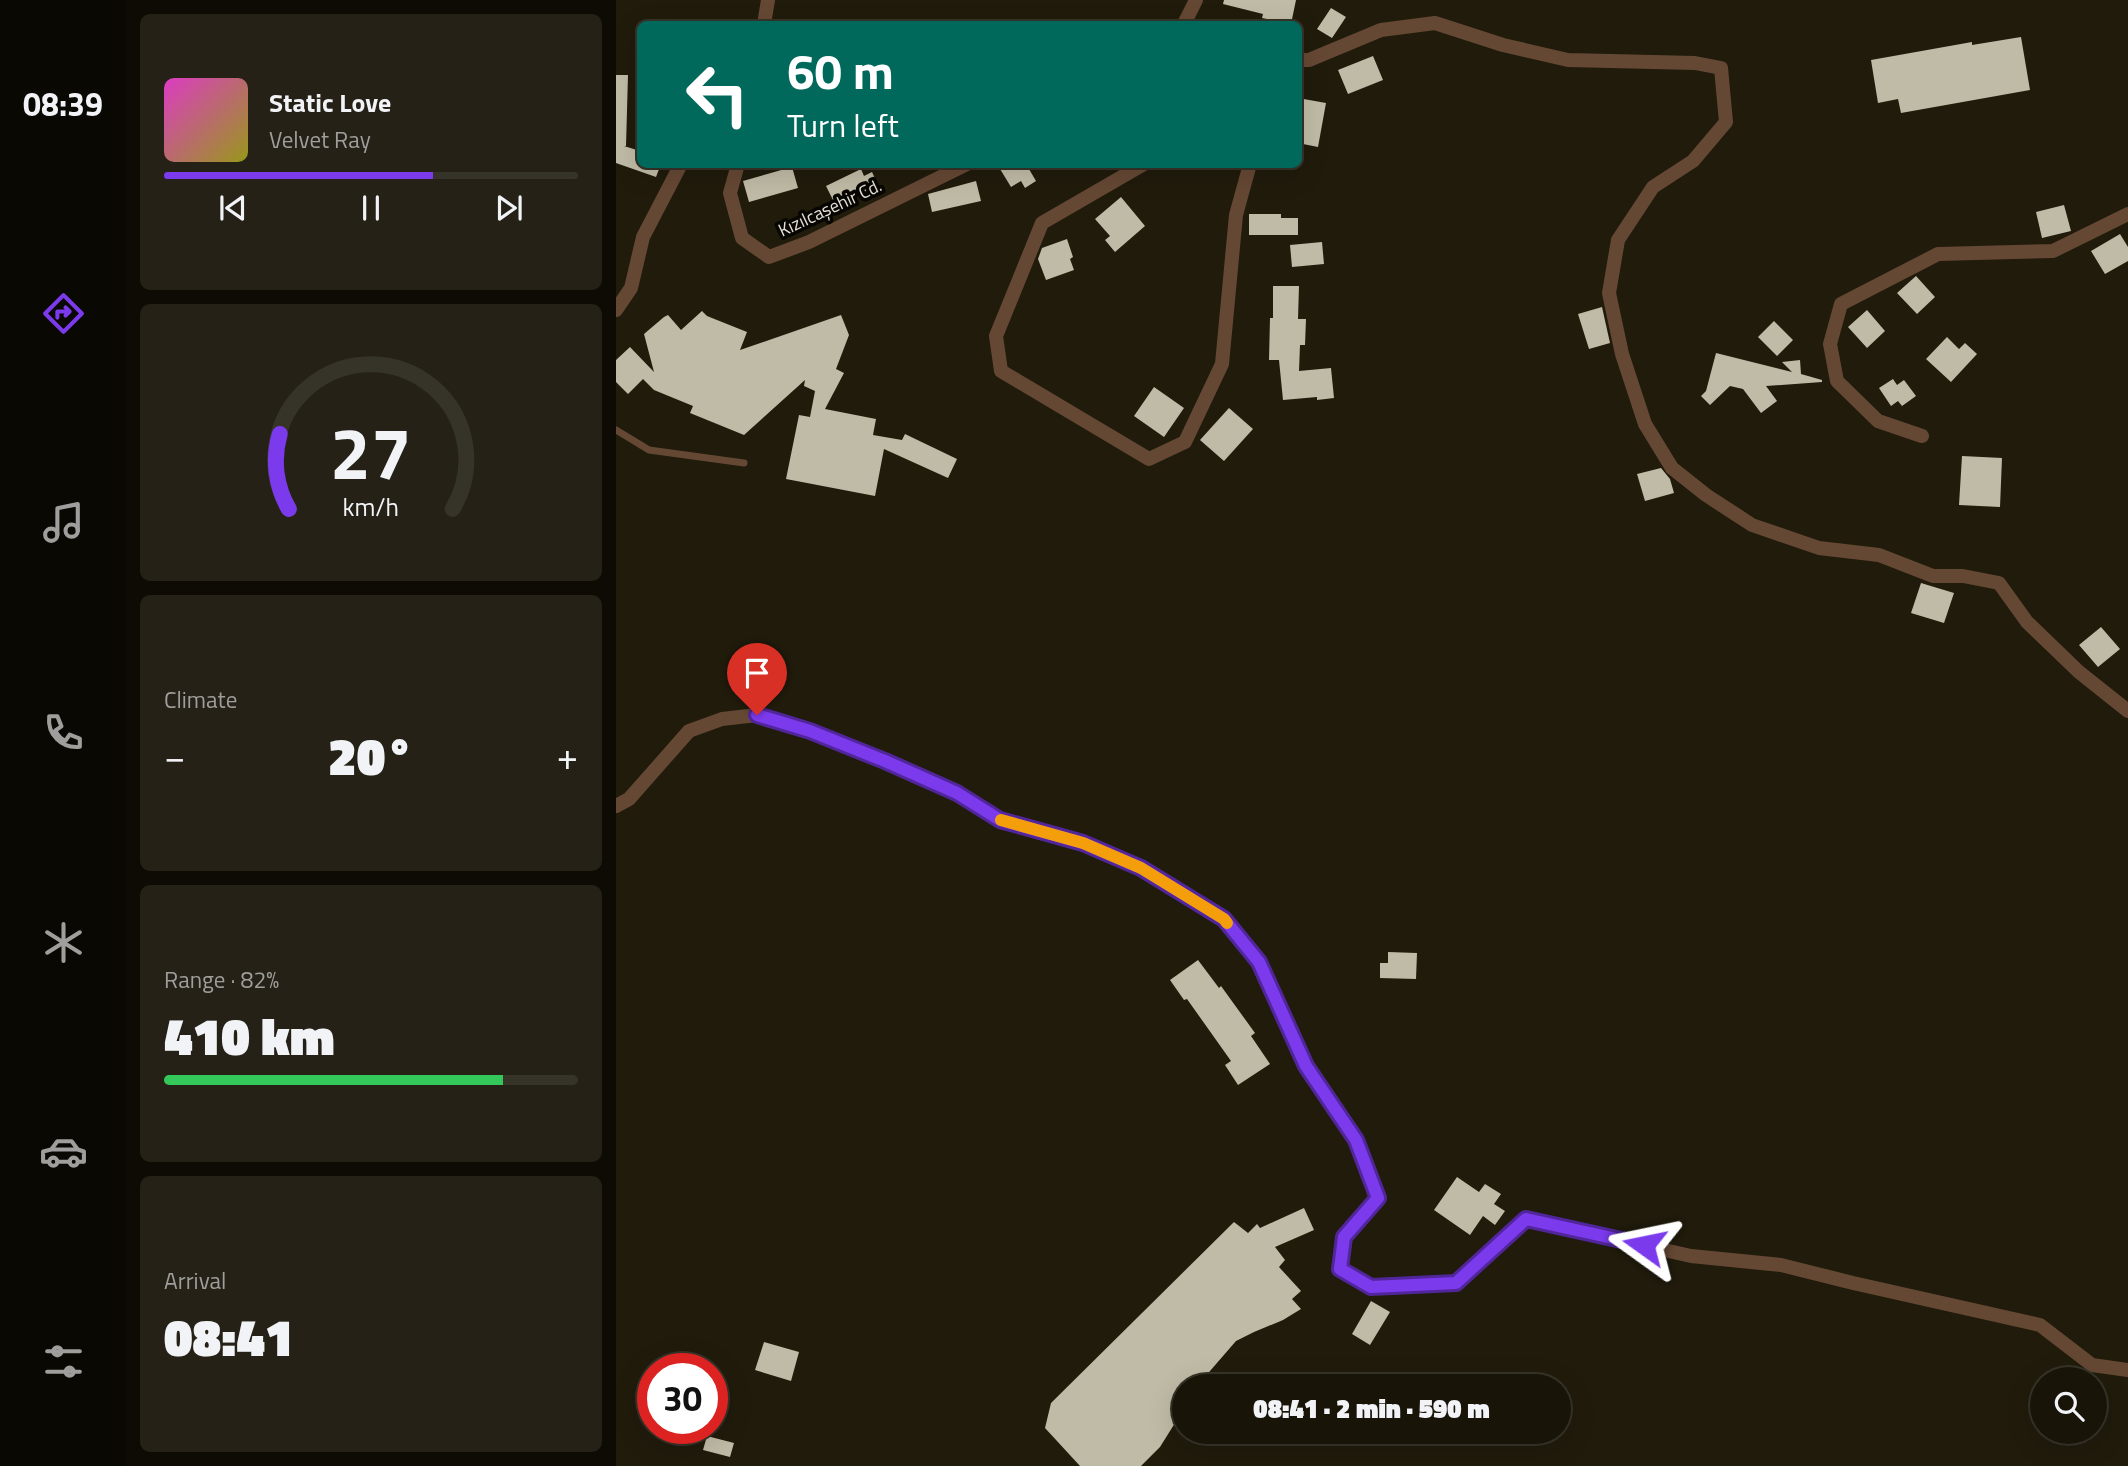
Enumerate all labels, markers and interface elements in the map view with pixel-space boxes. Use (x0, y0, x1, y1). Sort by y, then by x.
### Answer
text: 60 m (787, 33, 894, 108)
icon: left (672, 49, 763, 140)
text: 08:39 (23, 80, 103, 128)
text: Static Love (269, 83, 391, 122)
text: Turn left (787, 101, 899, 149)
text: Velvet Ray (269, 122, 371, 157)
street label: Kızılcaşehir Cd. (774, 172, 886, 243)
icon: previous (214, 189, 252, 227)
icon: pause (352, 189, 390, 227)
icon: next (490, 189, 528, 227)
icon: directions (39, 289, 88, 338)
text: 27 (330, 397, 412, 507)
text: km/h (343, 487, 399, 525)
icon: music (39, 498, 88, 547)
pin (727, 643, 787, 715)
icon: arrive (738, 654, 776, 692)
text: Climate (164, 682, 237, 717)
icon: phone (39, 708, 88, 757)
text: 20° (328, 716, 414, 795)
text: − (164, 727, 185, 785)
text: + (557, 727, 578, 785)
icon: climate (39, 918, 88, 967)
text: Range · 82% (164, 962, 279, 997)
text: 410 km (164, 996, 335, 1075)
icon: car (39, 1127, 88, 1176)
position arrow (1607, 1208, 1681, 1282)
text: Arrival (164, 1263, 226, 1298)
text: 08:41 (164, 1297, 293, 1376)
icon: filters (39, 1337, 88, 1386)
speed limit sign: 30 (637, 1353, 728, 1444)
map controls (2030, 1367, 2107, 1444)
button: search (2030, 1367, 2107, 1444)
text: 08:41 · 2 min · 590 m (1253, 1389, 1490, 1428)

